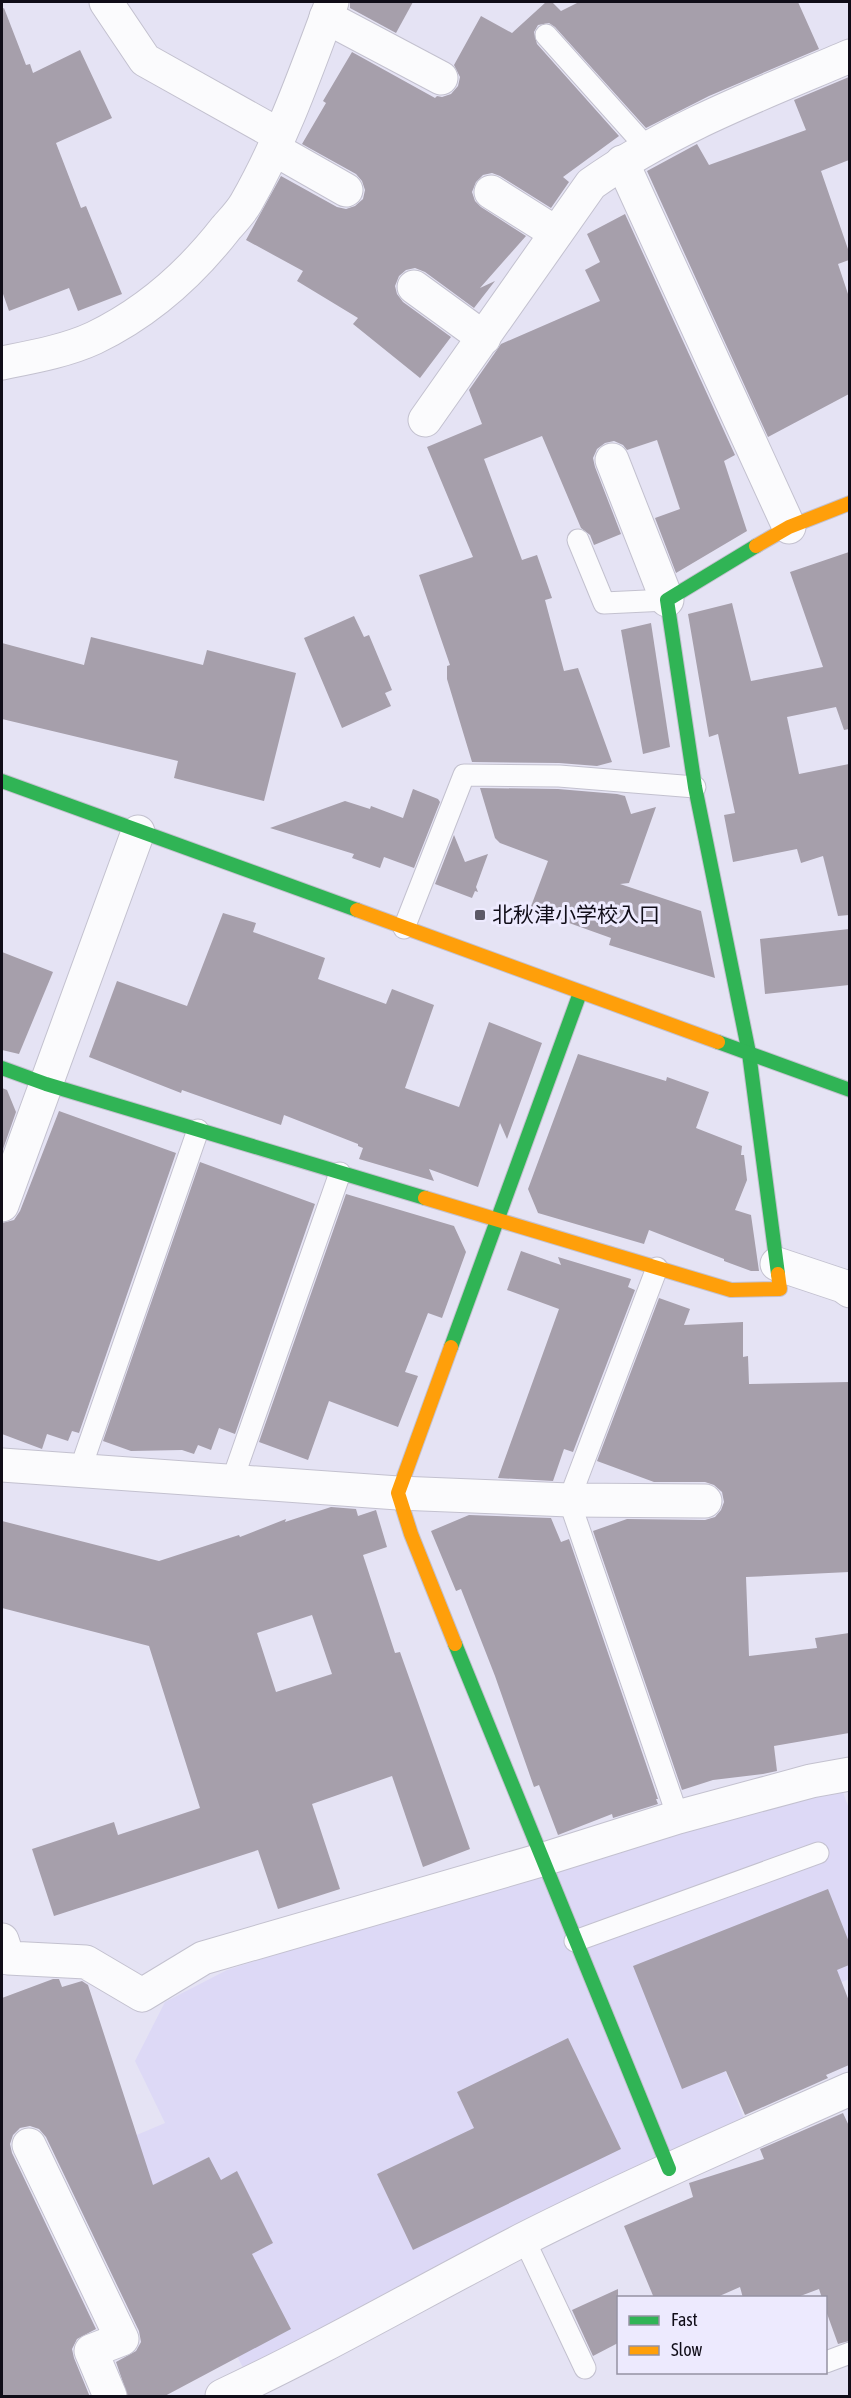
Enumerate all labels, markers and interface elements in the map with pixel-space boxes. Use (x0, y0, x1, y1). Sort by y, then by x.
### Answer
place label: 北秋津小学校入口 (492, 902, 660, 926)
marker: 北秋津小学校入口 (473, 908, 487, 922)
legend (617, 2296, 827, 2374)
text: Fast (671, 2309, 698, 2330)
text: Slow (671, 2339, 702, 2360)

